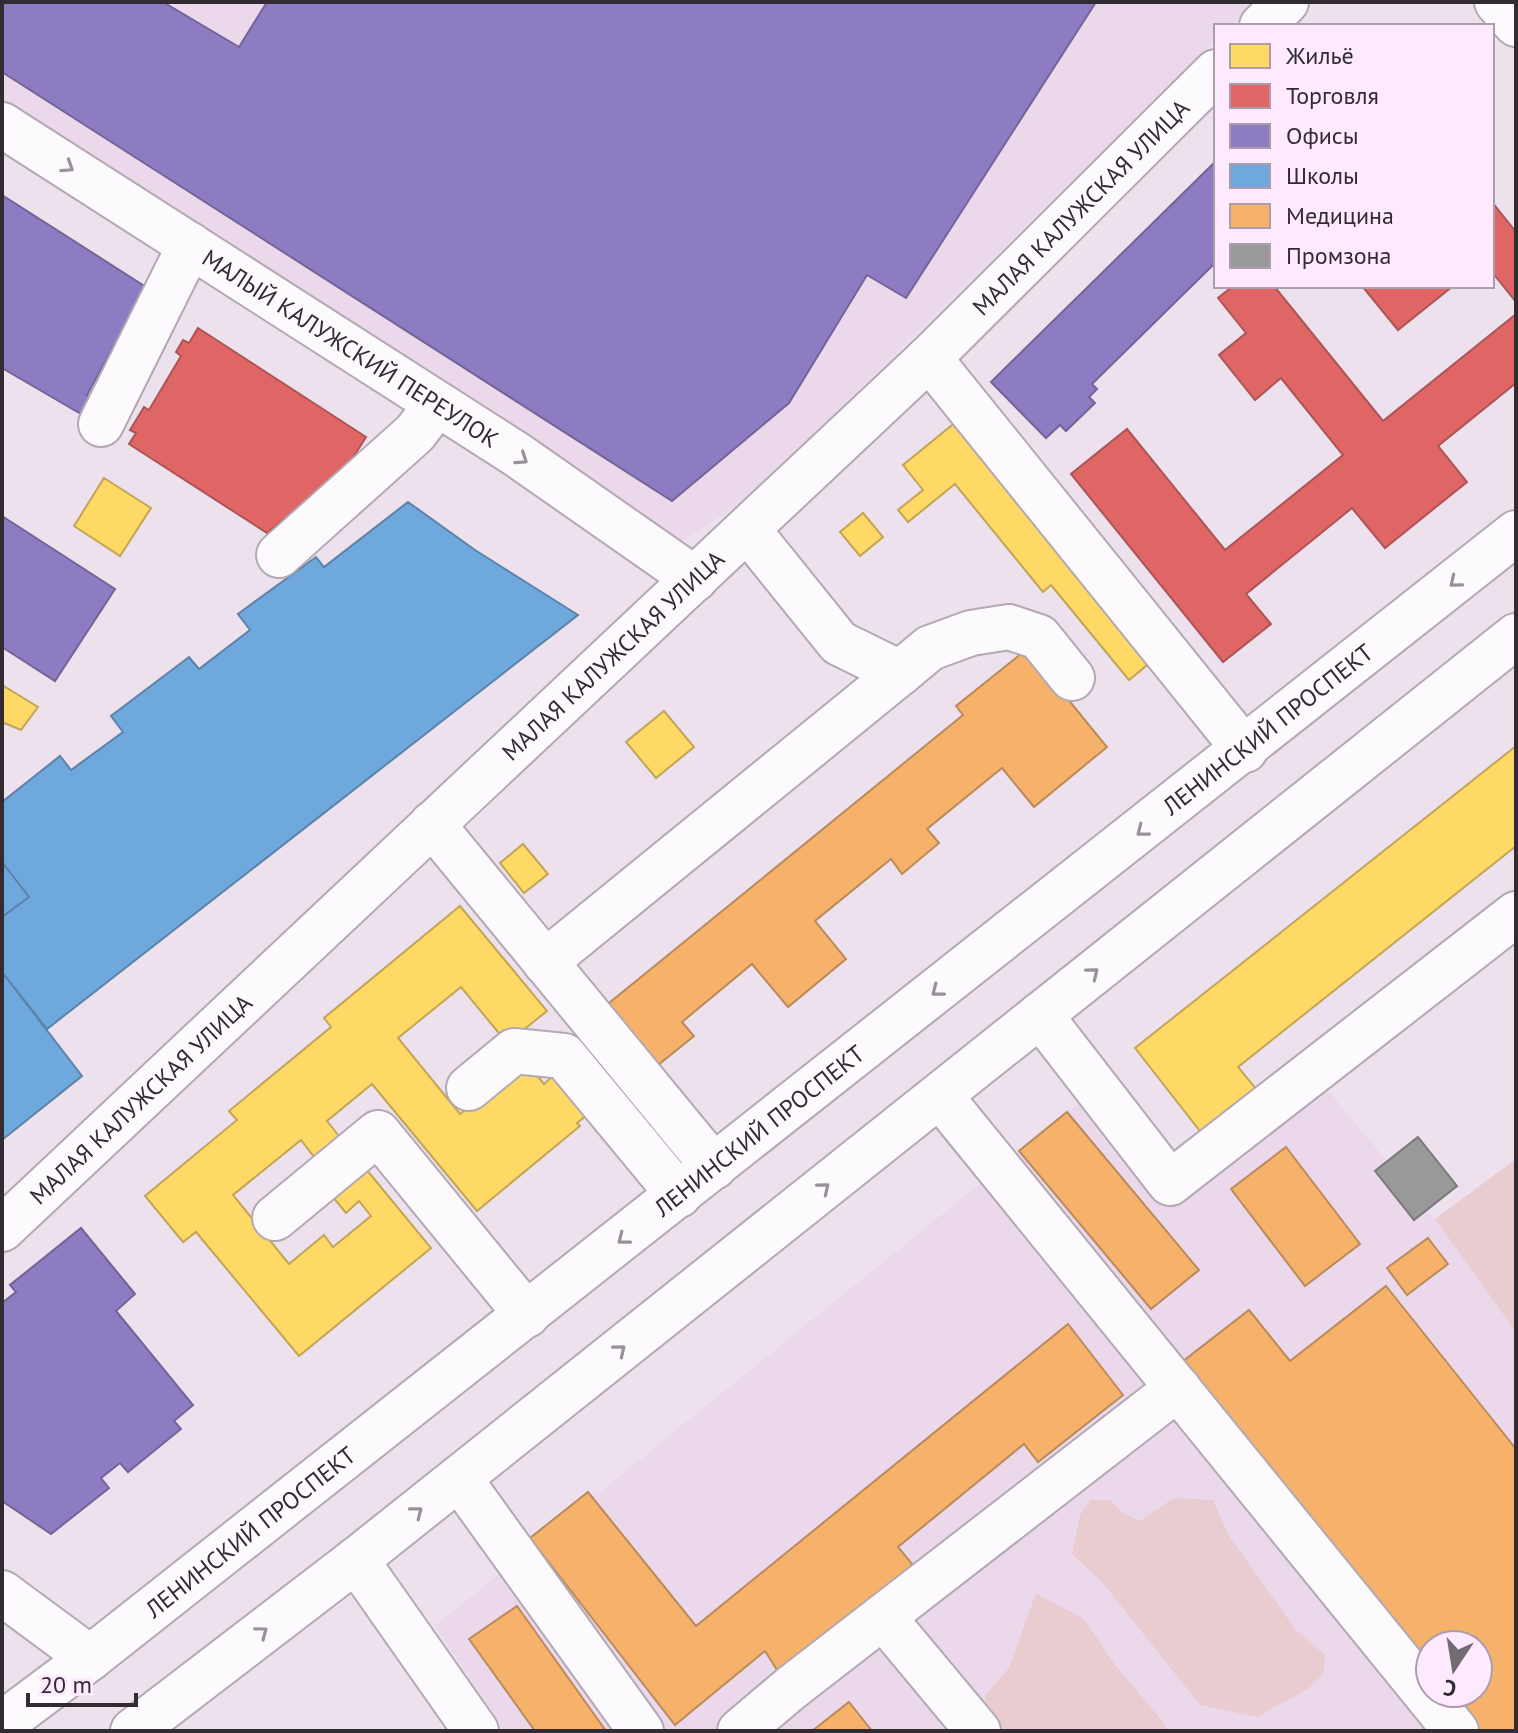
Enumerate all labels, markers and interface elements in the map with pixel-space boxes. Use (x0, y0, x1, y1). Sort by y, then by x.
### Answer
legend (1214, 24, 1494, 288)
text: Жильё (1285, 40, 1354, 71)
text: Торговля (1286, 80, 1379, 111)
street label: МАЛАЯ КАЛУЖСКАЯ УЛИЦА (966, 92, 1196, 322)
text: Офисы (1286, 120, 1359, 151)
one-way arrow (59, 158, 74, 173)
text: Школы (1286, 160, 1359, 191)
text: Медицина (1286, 200, 1394, 231)
text: Промзона (1286, 240, 1391, 271)
street label: МАЛЫЙ КАЛУЖСКИЙ ПЕРЕУЛОК (197, 242, 505, 454)
one-way arrow (514, 449, 528, 464)
street label: МАЛАЯ КАЛУЖСКАЯ УЛИЦА (495, 543, 730, 767)
one-way arrow (1450, 572, 1464, 587)
street label: ЛЕНИНСКИЙ ПРОСПЕКТ (1155, 636, 1379, 822)
one-way arrow (1136, 821, 1151, 835)
one-way arrow (1084, 969, 1099, 983)
one-way arrow (931, 982, 946, 996)
street label: МАЛАЯ КАЛУЖСКАЯ УЛИЦА (23, 987, 258, 1211)
street label: ЛЕНИНСКИЙ ПРОСПЕКТ (647, 1038, 870, 1223)
one-way arrow (815, 1183, 830, 1197)
one-way arrow (618, 1229, 632, 1244)
one-way arrow (611, 1345, 626, 1359)
street label: ЛЕНИНСКИЙ ПРОСПЕКТ (138, 1439, 362, 1625)
one-way arrow (408, 1507, 423, 1521)
one-way arrow (253, 1628, 267, 1642)
north arrow (1414, 1629, 1494, 1709)
scale bar (28, 1657, 136, 1707)
text: 20 m (40, 1669, 92, 1700)
text: С (1441, 1674, 1459, 1704)

